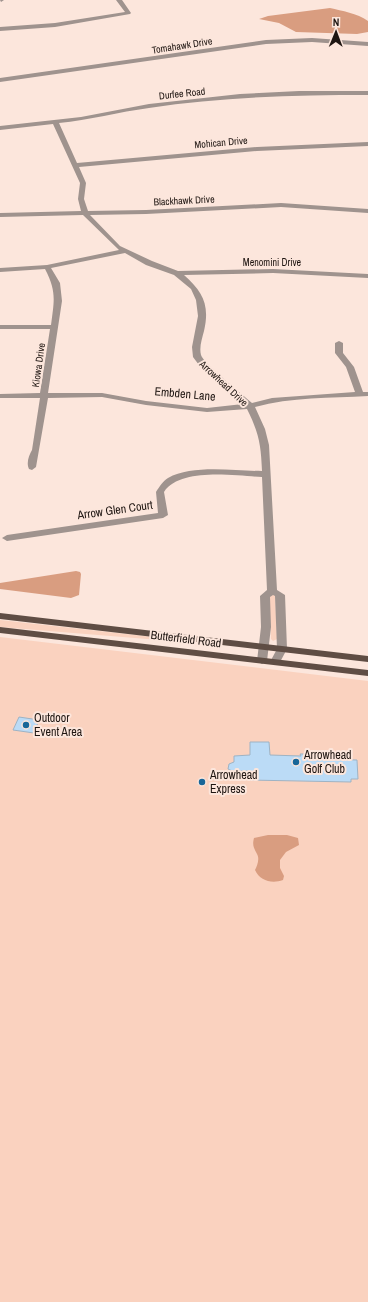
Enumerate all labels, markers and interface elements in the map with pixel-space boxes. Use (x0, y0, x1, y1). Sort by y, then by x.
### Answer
north arrow (316, 12, 356, 52)
text: N (333, 15, 340, 29)
street label: Tomahawk Drive (151, 34, 214, 57)
street label: Durfee Road (158, 85, 206, 102)
street label: Mohican Drive (194, 134, 249, 151)
street label: Blackhawk Drive (153, 192, 215, 209)
street label: Menomini Drive (243, 256, 302, 269)
street label: Kiowa Drive (29, 342, 48, 388)
street label: Arrowhead Drive (196, 357, 251, 409)
street label: Embden Lane (154, 383, 216, 405)
street label: Arrow Glen Court (75, 497, 154, 523)
street label: Butterfield Road (150, 627, 222, 651)
place label: Outdoor Event Area (34, 710, 83, 740)
marker: Outdoor Event Area (21, 720, 31, 730)
place label: Arrowhead Golf Club (303, 747, 352, 777)
marker: Arrowhead Golf Club (291, 757, 301, 767)
place label: Arrowhead Express (209, 767, 258, 797)
marker: Arrowhead Express (197, 777, 207, 787)

